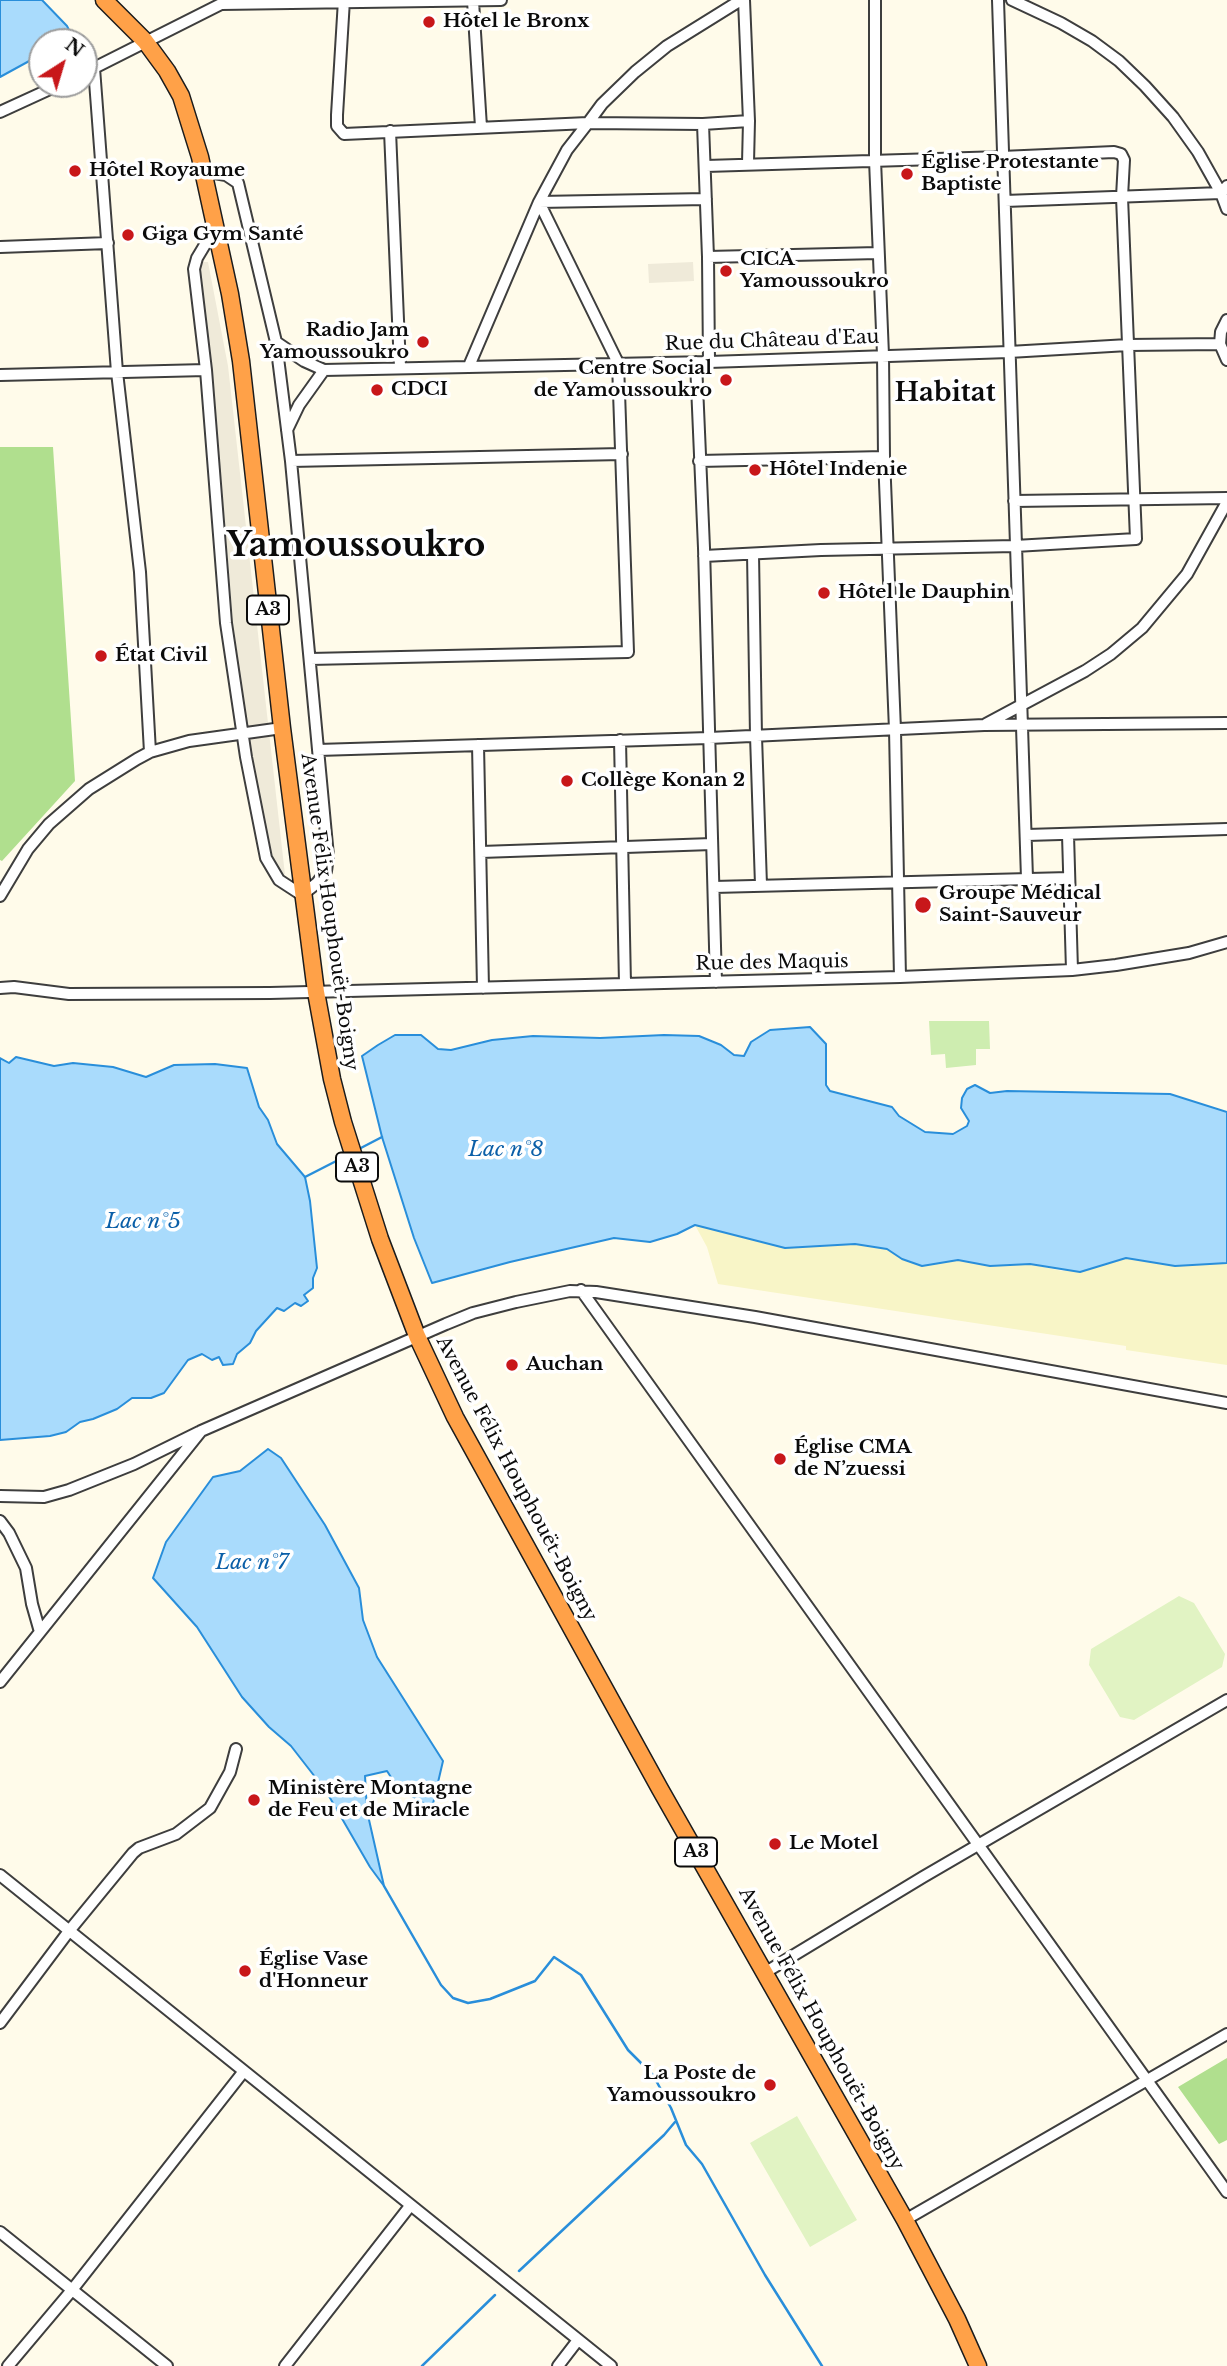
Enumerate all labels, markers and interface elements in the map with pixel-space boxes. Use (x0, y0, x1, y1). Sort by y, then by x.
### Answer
place label: Hôtel le Bronx (443, 11, 589, 33)
marker: Hôtel le Bronx (421, 14, 437, 30)
north arrow (28, 28, 98, 98)
text: N (61, 33, 89, 62)
place label: Église Protestante Baptiste (921, 152, 1099, 196)
place label: Hôtel Royaume (89, 160, 245, 182)
marker: Hôtel Royaume (67, 163, 83, 179)
marker: Église Protestante Baptiste (899, 166, 915, 182)
place label: Giga Gym Santé (142, 224, 304, 246)
marker: Giga Gym Santé (120, 227, 136, 243)
place label: CICA Yamoussoukro (740, 249, 889, 293)
marker: CICA Yamoussoukro (718, 263, 734, 279)
place label: Radio Jam Yamoussoukro (260, 320, 409, 364)
street label: Rue du Château d'Eau (664, 326, 880, 356)
marker: Radio Jam Yamoussoukro (415, 334, 431, 350)
place label: Centre Social de Yamoussoukro (534, 358, 712, 402)
marker: Centre Social de Yamoussoukro (718, 372, 734, 388)
district label: Habitat (894, 378, 996, 410)
place label: CDCI (391, 379, 448, 401)
marker: CDCI (369, 382, 385, 398)
place label: Hôtel Indenie (769, 459, 907, 481)
marker: Hôtel Indenie (747, 462, 763, 478)
district label: Yamoussoukro (227, 527, 485, 567)
place label: Hôtel le Dauphin (838, 582, 1010, 604)
marker: Hôtel le Dauphin (816, 585, 832, 601)
road number: A3 (247, 596, 289, 624)
place label: État Civil (115, 645, 208, 667)
marker: État Civil (93, 648, 109, 664)
street label: Avenue Félix Houphouët-Boigny (295, 752, 363, 1072)
place label: Collège Konan 2 (581, 770, 745, 792)
marker: Collège Konan 2 (559, 773, 575, 789)
place label: Groupe Médical Saint-Sauveur (939, 883, 1101, 927)
marker: Groupe Médical Saint-Sauveur (913, 895, 933, 915)
street label: Rue des Maquis (695, 950, 849, 976)
water label: Lac n°8 (468, 1137, 544, 1163)
road number: A3 (336, 1152, 378, 1182)
water label: Lac n°5 (106, 1209, 180, 1235)
street label: Avenue Félix Houphouët-Boigny (431, 1332, 601, 1626)
place label: Auchan (526, 1354, 603, 1376)
marker: Auchan (504, 1357, 520, 1373)
place label: Église CMA de N’zuessi (794, 1437, 911, 1481)
marker: Église CMA de N’zuessi (772, 1451, 788, 1467)
water label: Lac n°7 (215, 1550, 289, 1576)
place label: Ministère Montagne de Feu et de Miracle (268, 1778, 472, 1822)
marker: Ministère Montagne de Feu et de Miracle (246, 1792, 262, 1808)
place label: Le Motel (789, 1833, 878, 1855)
marker: Le Motel (767, 1836, 783, 1852)
road number: A3 (675, 1838, 717, 1866)
street label: Avenue Félix Houphouët-Boigny (733, 1884, 909, 2174)
place label: Église Vase d'Honneur (259, 1949, 368, 1993)
marker: Église Vase d'Honneur (237, 1963, 253, 1979)
place label: La Poste de Yamoussoukro (607, 2063, 756, 2107)
marker: La Poste de Yamoussoukro (762, 2077, 778, 2093)

